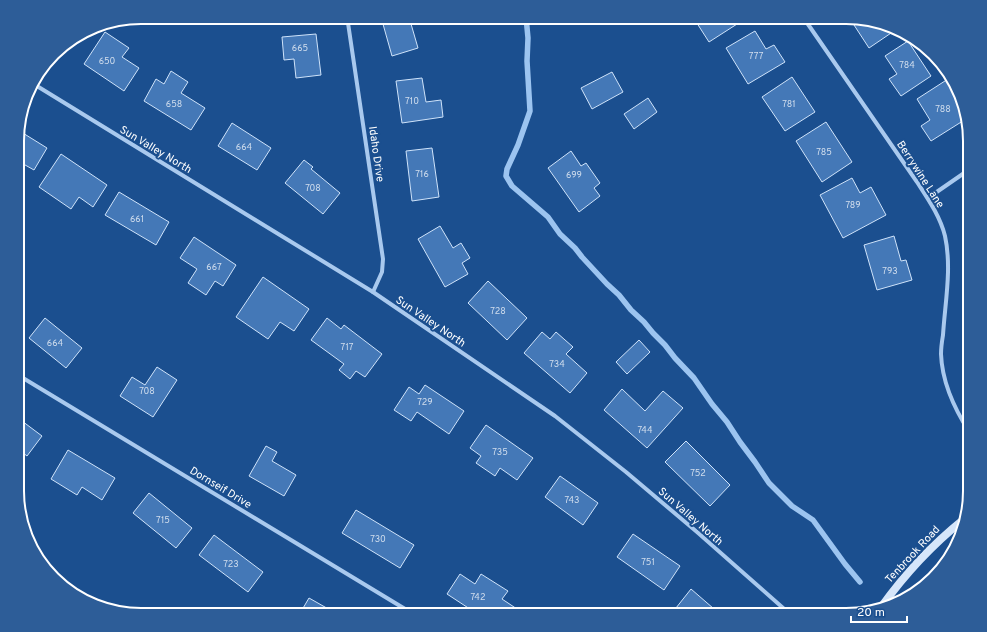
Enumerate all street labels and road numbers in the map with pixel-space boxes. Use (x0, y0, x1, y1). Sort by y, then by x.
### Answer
street label: Sun Valley North (117, 123, 194, 177)
street label: Idaho Drive (365, 125, 387, 183)
street label: Berrywine Lane (893, 138, 947, 211)
street label: Sun Valley North (393, 293, 468, 350)
street label: Dornseif Drive (187, 464, 254, 512)
street label: Sun Valley North (655, 485, 726, 549)
street label: Tenbrook Road (882, 523, 943, 587)

